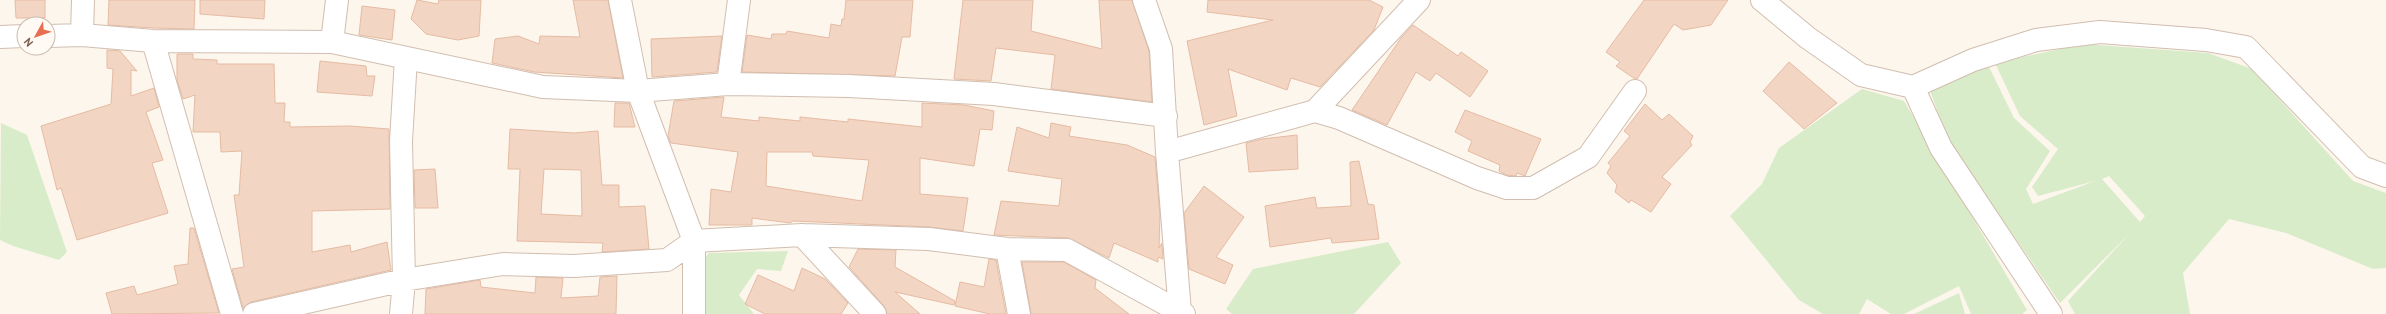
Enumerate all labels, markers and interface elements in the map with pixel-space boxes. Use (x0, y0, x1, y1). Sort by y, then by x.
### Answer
north arrow (16, 16, 56, 56)
text: N (21, 35, 36, 50)

